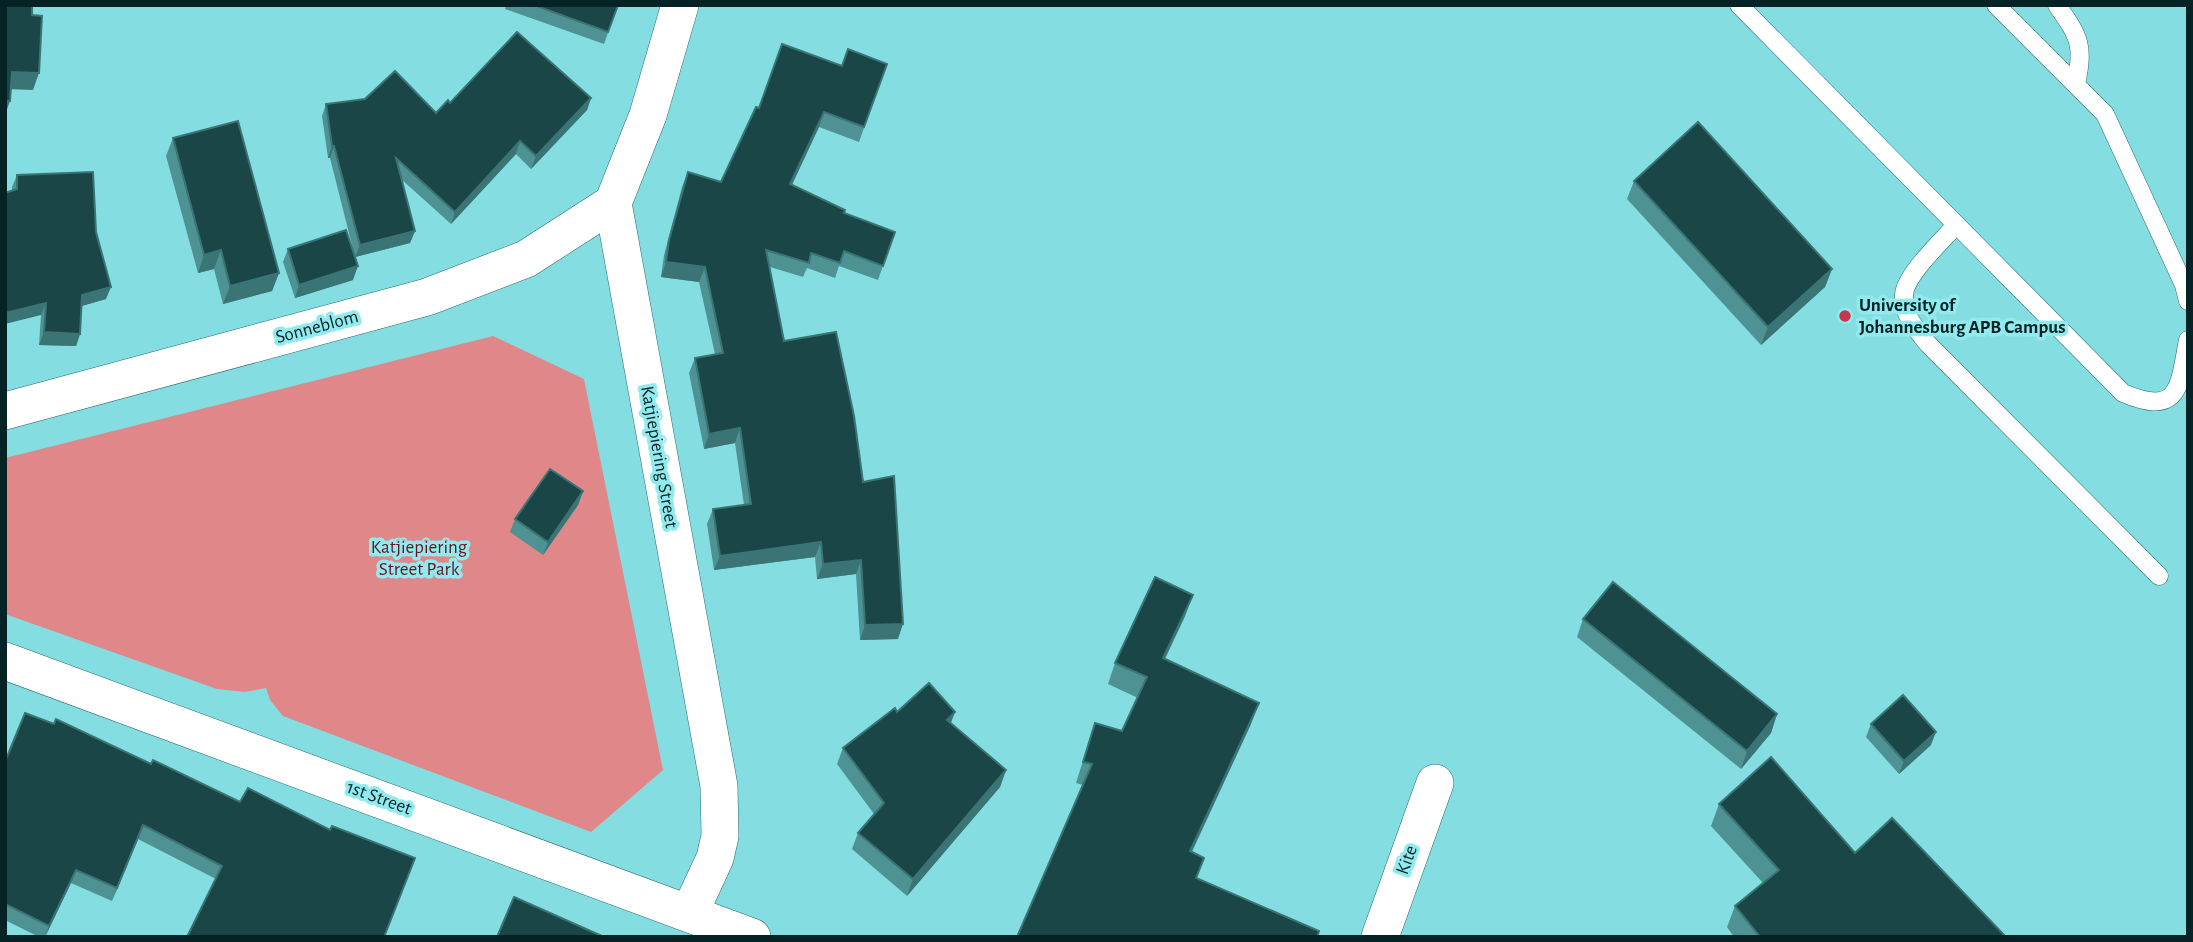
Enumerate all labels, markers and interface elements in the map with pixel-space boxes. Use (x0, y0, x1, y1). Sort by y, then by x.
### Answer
place label: University of Johannesburg APB Campus (1859, 296, 2065, 337)
street label: Sonneblom (274, 307, 360, 347)
marker: University of Johannesburg APB Campus (1837, 308, 1853, 324)
street label: Katjiepiering Street (637, 384, 681, 530)
park label: Katjiepiering Street Park (371, 538, 468, 579)
street label: 1st Street (344, 778, 414, 818)
street label: Kite (1393, 843, 1421, 877)

